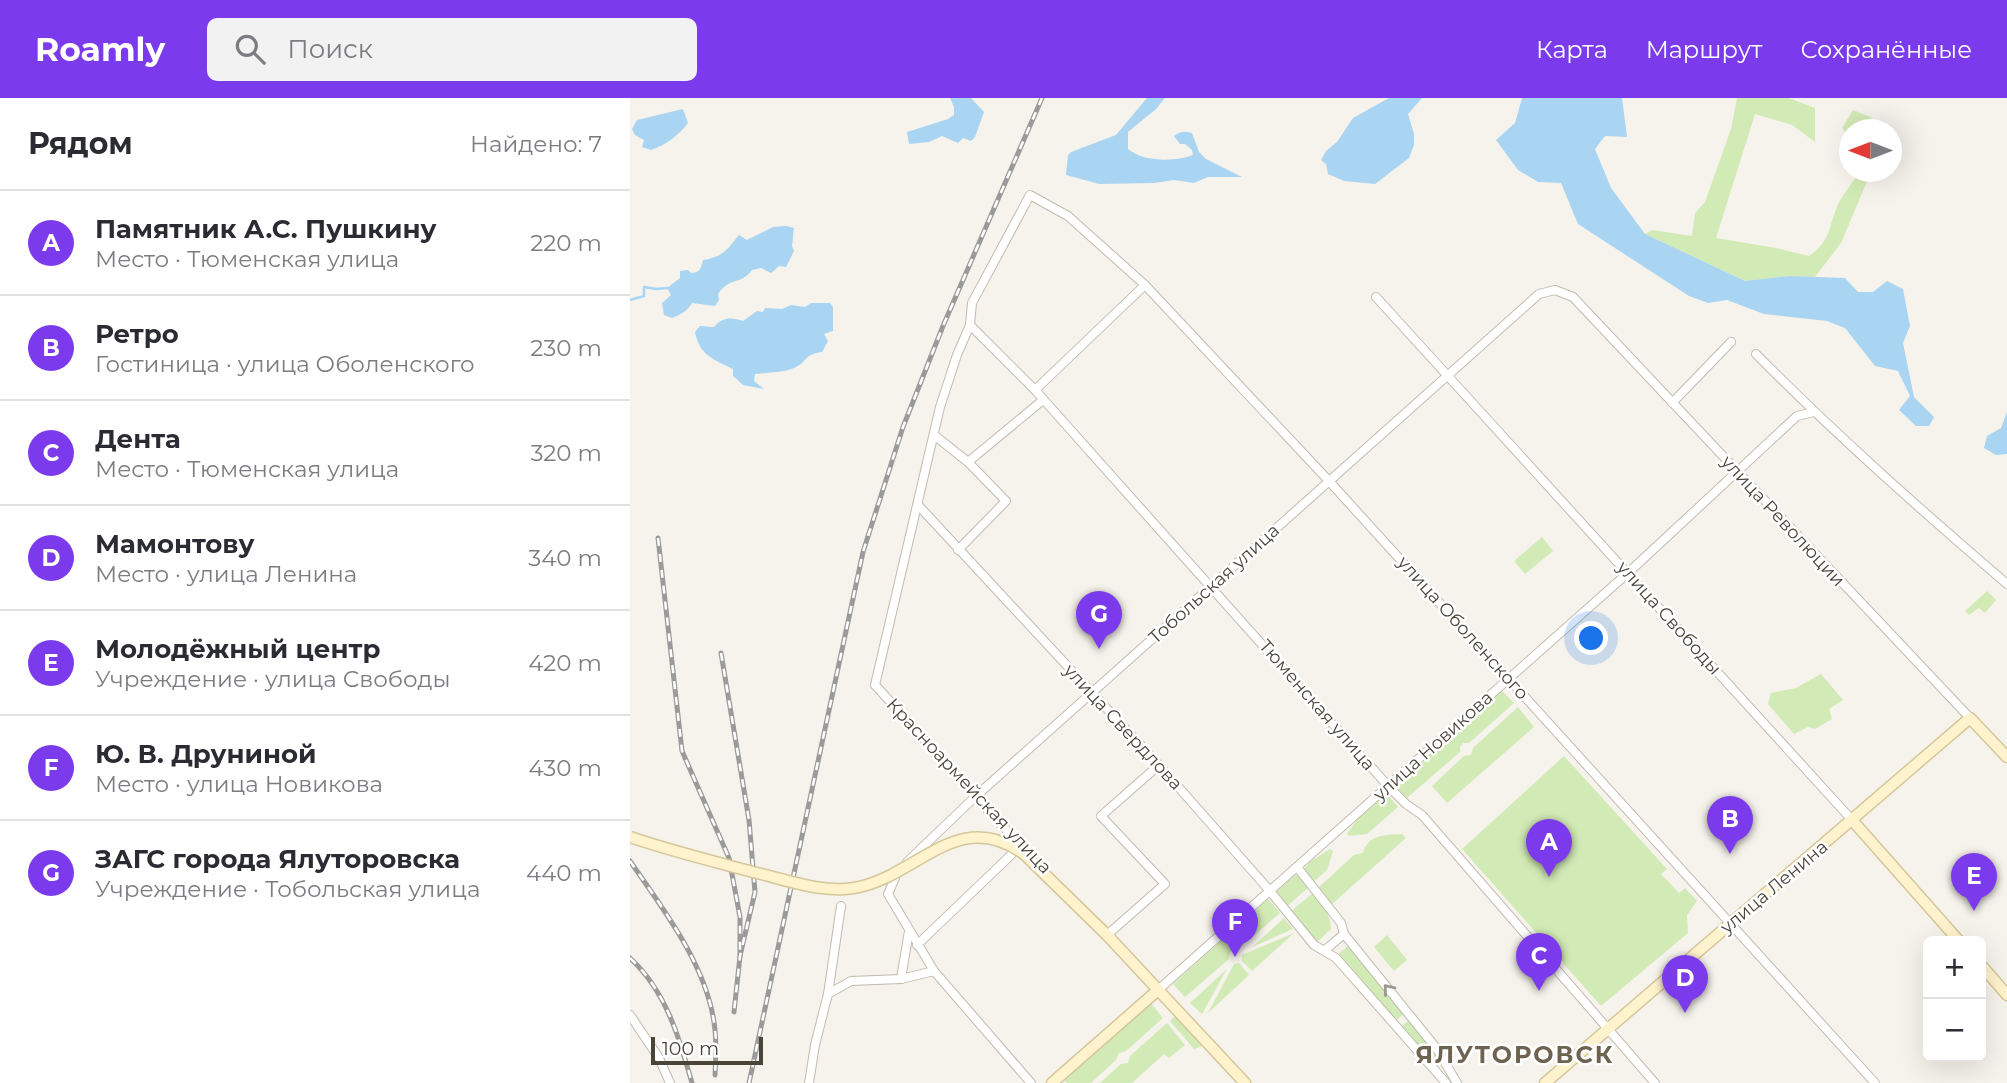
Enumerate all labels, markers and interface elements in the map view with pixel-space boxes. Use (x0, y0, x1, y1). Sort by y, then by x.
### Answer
search box (207, 18, 697, 81)
text: Roamly (35, 29, 165, 69)
icon: search (231, 30, 269, 68)
text: Поиск (287, 33, 373, 65)
text: Карта (1536, 35, 1608, 64)
text: Маршрут (1646, 35, 1762, 64)
text: Сохранённые (1800, 35, 1972, 64)
north arrow (1839, 119, 1902, 182)
text: Рядом (28, 125, 133, 162)
text: Найдено: 7 (470, 130, 602, 158)
text: Памятник А.С. Пушкину (95, 213, 437, 245)
text: A (42, 229, 60, 257)
text: 220 m (530, 229, 602, 257)
text: Место · Тюменская улица (95, 245, 399, 273)
text: Ретро (95, 318, 179, 350)
text: B (42, 334, 60, 362)
text: 230 m (530, 334, 602, 362)
text: Гостиница · улица Оболенского (95, 350, 475, 378)
text: Дента (95, 423, 181, 455)
text: C (43, 439, 59, 467)
text: 320 m (530, 439, 602, 467)
street label: улица Революции (1716, 450, 1849, 591)
text: Место · Тюменская улица (95, 455, 399, 483)
street label: Тобольская улица (1144, 519, 1284, 649)
text: Мамонтову (95, 528, 254, 560)
text: D (42, 544, 61, 572)
text: 340 m (528, 544, 602, 572)
street label: улица Оболенского (1392, 551, 1533, 704)
street label: улица Свободы (1612, 556, 1726, 679)
text: Место · улица Ленина (95, 560, 357, 588)
pin: G (1076, 591, 1122, 649)
your location (1574, 621, 1608, 655)
text: Молодёжный центр (95, 633, 380, 665)
street label: Тюменская улица (1254, 635, 1380, 775)
text: E (43, 649, 59, 677)
text: 420 m (528, 649, 602, 677)
street label: улица Свердлова (1058, 659, 1187, 795)
text: Учреждение · улица Свободы (95, 665, 451, 693)
street label: улица Новикова (1368, 686, 1497, 806)
street label: Красноармейская улица (882, 694, 1056, 878)
text: Ю. В. Друниной (95, 738, 317, 770)
text: F (44, 754, 58, 782)
text: 430 m (529, 754, 602, 782)
text: Место · улица Новикова (95, 770, 383, 798)
pin: B (1707, 796, 1753, 854)
pin: A (1526, 819, 1572, 877)
street label: улица Ленина (1715, 836, 1832, 939)
text: ЗАГС города Ялуторовска (95, 843, 460, 875)
pin: E (1951, 853, 1997, 911)
text: G (42, 859, 60, 887)
text: 440 m (526, 859, 602, 887)
text: Учреждение · Тобольская улица (95, 875, 480, 903)
pin: F (1212, 899, 1258, 957)
pin: C (1516, 933, 1562, 991)
map controls (1923, 936, 1986, 1062)
button: + (1923, 936, 1986, 999)
pin: D (1662, 955, 1708, 1013)
one-way arrow (1384, 984, 1397, 996)
button: − (1923, 999, 1986, 1062)
scale bar (651, 1034, 763, 1066)
text: 100 m (662, 1037, 719, 1060)
district label: ЯЛУТОРОВСК (1415, 1040, 1615, 1069)

